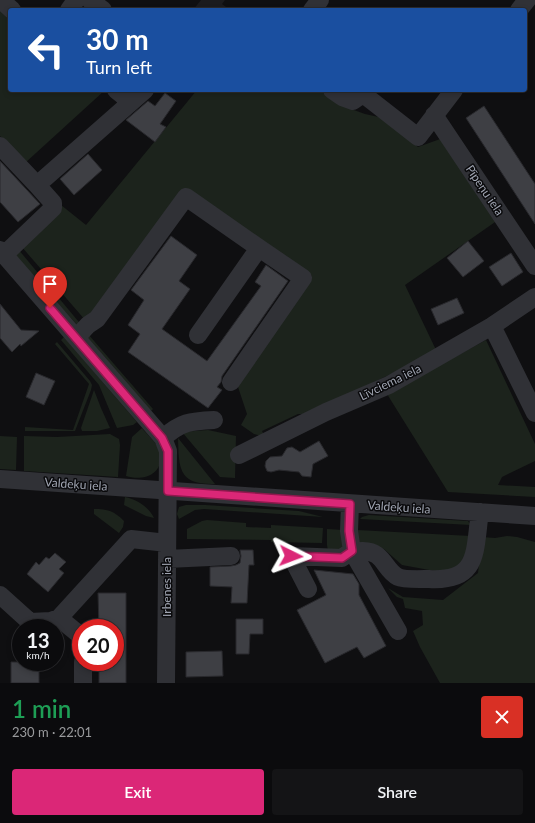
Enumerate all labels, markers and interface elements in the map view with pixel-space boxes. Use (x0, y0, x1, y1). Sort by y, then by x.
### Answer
text: 30 m (86, 22, 149, 56)
icon: left (20, 24, 72, 76)
text: Turn left (86, 56, 152, 78)
street label: Pīpeņu iela (463, 162, 507, 218)
pin (33, 267, 67, 308)
icon: arrive (39, 273, 61, 295)
street label: Līvciema iela (357, 361, 423, 403)
street label: Valdeķu iela (44, 474, 108, 494)
street label: Valdeķu iela (367, 497, 431, 517)
position arrow (270, 535, 312, 577)
street label: Irbenes iela (159, 557, 174, 617)
speed limit sign: 20 (72, 619, 124, 671)
text: 13 (26, 628, 50, 652)
text: km/h (26, 649, 50, 661)
text: 1 min (12, 694, 71, 723)
button: close (481, 696, 523, 738)
text: 230 m · 22:01 (12, 724, 92, 740)
button: Exit (12, 769, 264, 815)
button: Share (272, 769, 523, 815)

